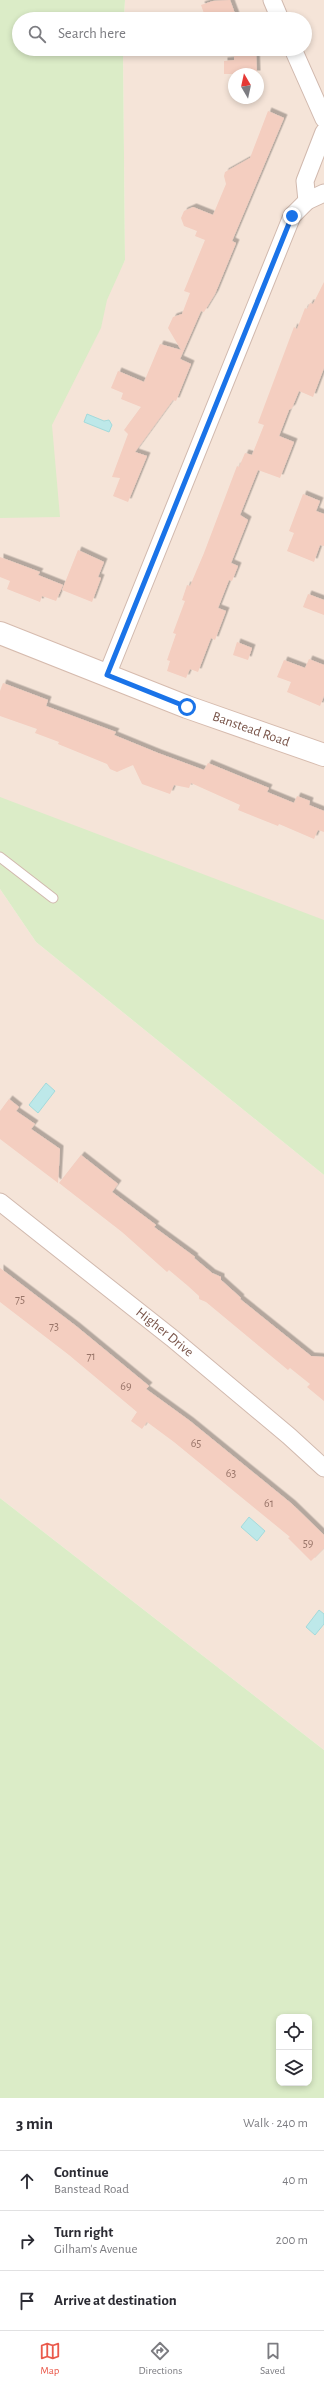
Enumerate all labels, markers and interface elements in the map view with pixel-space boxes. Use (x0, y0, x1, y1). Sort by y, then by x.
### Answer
search box (12, 12, 312, 56)
icon: search (26, 23, 48, 45)
text: Search here (58, 26, 126, 41)
north arrow (228, 68, 264, 104)
route end (283, 207, 301, 225)
route start (178, 698, 196, 716)
street label: Banstead Road (211, 709, 292, 749)
house number: 75 (15, 1293, 25, 1305)
street label: Higher Drive (133, 1305, 196, 1360)
house number: 73 (49, 1320, 59, 1332)
house number: 71 (86, 1350, 96, 1362)
house number: 69 (120, 1380, 132, 1392)
house number: 65 (191, 1437, 201, 1449)
house number: 63 (226, 1467, 236, 1479)
house number: 61 (264, 1497, 274, 1509)
house number: 59 (303, 1537, 314, 1549)
map controls (276, 2014, 312, 2086)
button: locate (276, 2014, 312, 2050)
button: layers (276, 2050, 312, 2086)
text: 3 min (16, 2115, 53, 2132)
text: Walk · 240 m (243, 2117, 308, 2130)
text: Continue (54, 2165, 109, 2180)
icon: ahead (16, 2170, 38, 2192)
text: 40 m (282, 2174, 308, 2187)
text: Banstead Road (54, 2183, 129, 2196)
text: Turn right (54, 2225, 113, 2240)
icon: right (16, 2230, 38, 2252)
text: 200 m (276, 2234, 308, 2247)
text: Gilham's Avenue (54, 2243, 137, 2256)
icon: arrive (16, 2290, 38, 2312)
text: Arrive at destination (54, 2293, 177, 2308)
tab: Map (39, 2340, 61, 2377)
tab: Directions (138, 2340, 182, 2377)
tab: Saved (260, 2340, 285, 2377)

